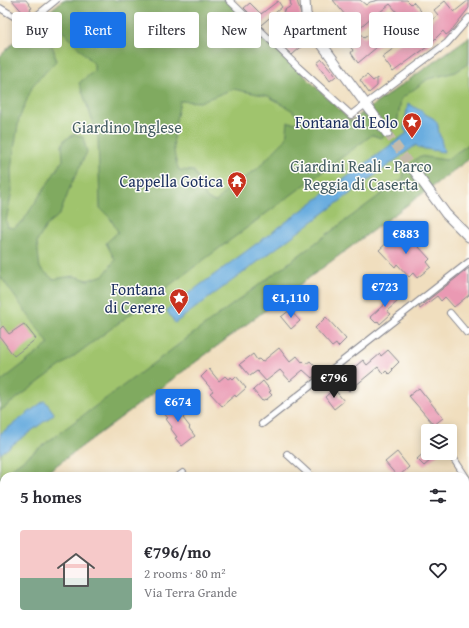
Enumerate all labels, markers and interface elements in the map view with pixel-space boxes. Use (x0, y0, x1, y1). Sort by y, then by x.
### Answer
chip: Buy (12, 12, 62, 48)
chip: Rent (70, 12, 126, 48)
chip: Filters (134, 12, 199, 48)
chip: New (207, 12, 261, 48)
chip: Apartment (269, 12, 361, 48)
chip: House (369, 12, 433, 48)
place label: Fontana di Eolo (295, 110, 398, 134)
place icon: Fontana di Eolo (401, 111, 423, 139)
park label: Giardino Inglese (72, 115, 182, 139)
park label: Giardini Reali - Parco Reggia di Caserta (290, 154, 432, 196)
place label: Cappella Gotica (120, 169, 223, 193)
temple icon: Cappella Gotica (226, 170, 248, 198)
pin: €883 (382, 221, 430, 255)
text: €883 (393, 224, 419, 243)
pin: €723 (361, 274, 409, 308)
place label: Fontana di Cerere (105, 277, 165, 319)
text: €723 (372, 277, 398, 296)
pin: €1,110 (258, 285, 324, 319)
place icon: Fontana di Cerere (168, 287, 190, 315)
text: €1,110 (272, 288, 310, 307)
pin: €796 (310, 365, 358, 399)
text: €796 (321, 368, 347, 387)
pin: €674 (154, 389, 202, 423)
text: €674 (165, 392, 191, 411)
map controls (421, 424, 457, 460)
button: layers (421, 424, 457, 460)
text: 5 homes (20, 484, 82, 509)
icon: filters (427, 485, 449, 507)
text: €796/mo (144, 539, 211, 564)
icon: home (52, 546, 100, 594)
icon: heart (427, 559, 449, 581)
text: 2 rooms · 80 m² (144, 564, 226, 583)
text: Via Terra Grande (144, 583, 237, 602)

